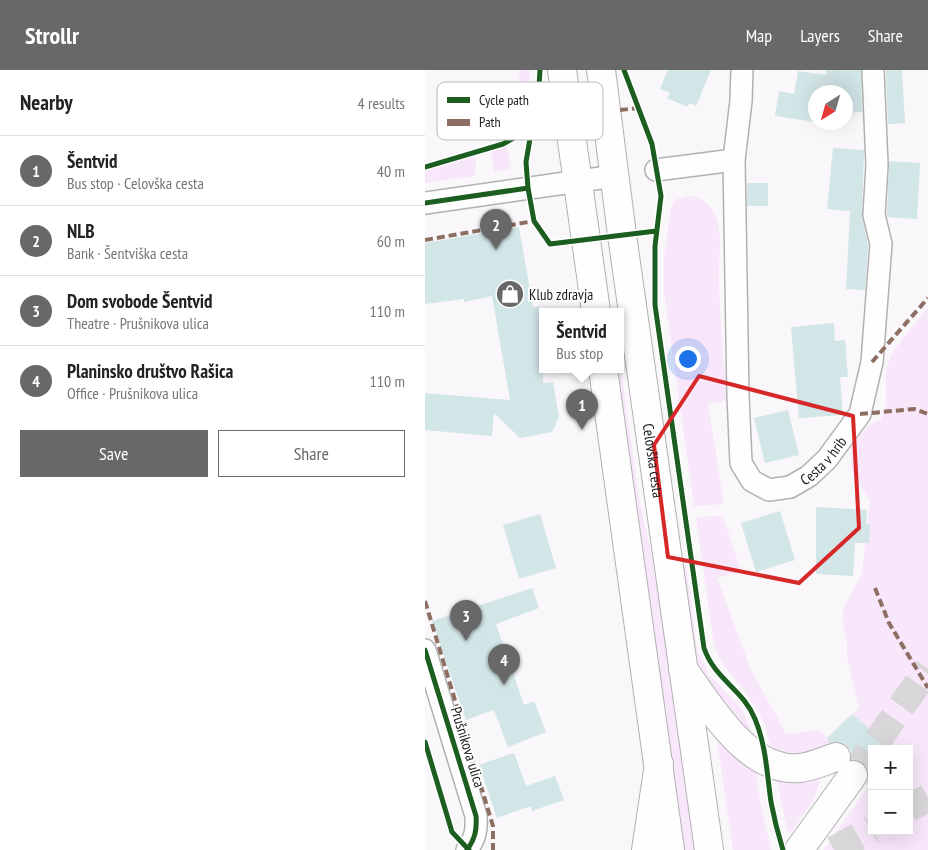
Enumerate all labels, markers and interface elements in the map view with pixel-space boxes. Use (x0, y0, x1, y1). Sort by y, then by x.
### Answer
text: Strollr (25, 20, 79, 51)
text: Map (746, 24, 772, 47)
text: Layers (800, 24, 840, 47)
text: Share (868, 24, 903, 47)
legend (437, 82, 603, 140)
north arrow (808, 85, 853, 130)
text: Nearby (20, 89, 73, 116)
text: Cycle path (479, 91, 529, 109)
text: 4 results (358, 93, 405, 113)
text: Path (479, 113, 501, 131)
text: Šentvid (67, 149, 117, 173)
text: 1 (32, 161, 40, 181)
text: 40 m (377, 161, 405, 181)
text: Bus stop · Celovška cesta (67, 173, 204, 193)
pin: 2 (480, 209, 512, 250)
text: NLB (67, 219, 95, 243)
text: 2 (32, 231, 40, 251)
text: 60 m (377, 231, 405, 251)
text: Bank · Šentviška cesta (67, 243, 188, 263)
shop icon: Klub zdravja (495, 279, 525, 309)
place label: Klub zdravja (529, 285, 593, 304)
text: Dom svobode Šentvid (67, 289, 212, 313)
text: 3 (32, 301, 40, 321)
text: 110 m (370, 301, 405, 321)
popup (539, 308, 624, 373)
text: Theatre · Prušnikova ulica (67, 313, 209, 333)
text: Šentvid (556, 319, 607, 343)
text: Bus stop (556, 343, 603, 363)
your location (675, 346, 701, 372)
text: Planinsko društvo Rašica (67, 359, 233, 383)
text: 4 (32, 371, 40, 391)
text: 110 m (370, 371, 405, 391)
text: Office · Prušnikova ulica (67, 383, 198, 403)
pin: 1 (566, 389, 598, 430)
street label: Celovška cesta (639, 422, 669, 499)
button: Save (20, 430, 208, 477)
button: Share (218, 430, 405, 477)
street label: Cesta v hrib (796, 432, 850, 489)
pin: 3 (450, 600, 482, 641)
pin: 4 (488, 644, 520, 685)
street label: Prušnikova ulica (447, 704, 489, 790)
map controls (868, 745, 913, 835)
button: + (868, 745, 913, 790)
button: − (868, 790, 913, 835)

